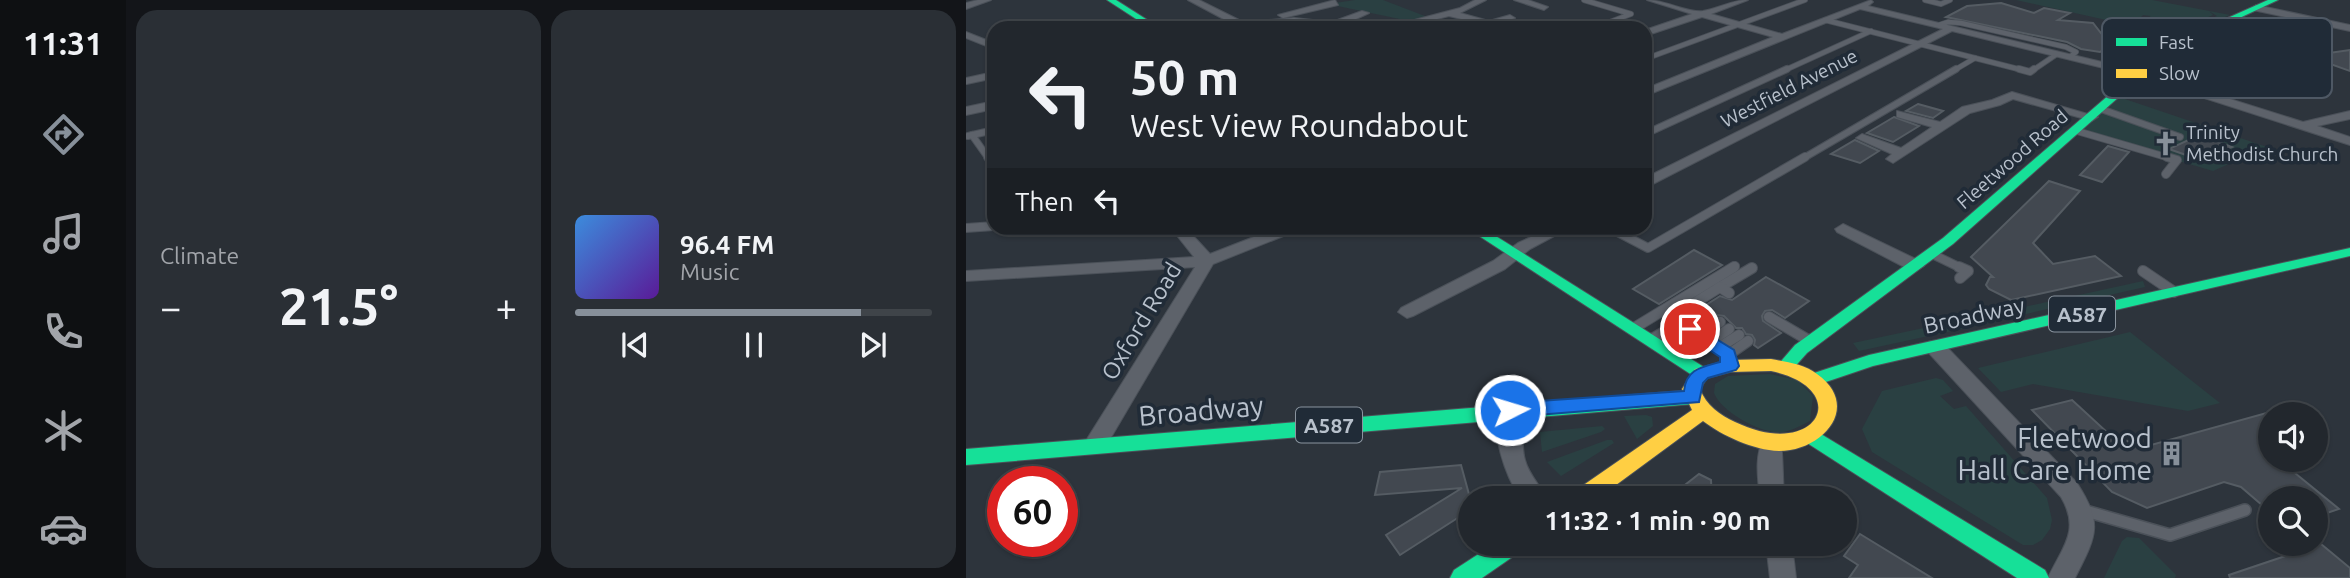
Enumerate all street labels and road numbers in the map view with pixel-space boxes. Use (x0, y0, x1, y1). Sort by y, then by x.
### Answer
street label: Westfield Avenue (1717, 44, 1861, 132)
street label: Fleetwood Road (1952, 105, 2072, 213)
street label: Oxford Road (1096, 258, 1186, 384)
street label: Broadway (1921, 292, 2027, 338)
road number: A587 (2049, 296, 2115, 332)
street label: Broadway (1137, 389, 1265, 431)
road number: A587 (1296, 408, 1362, 442)

